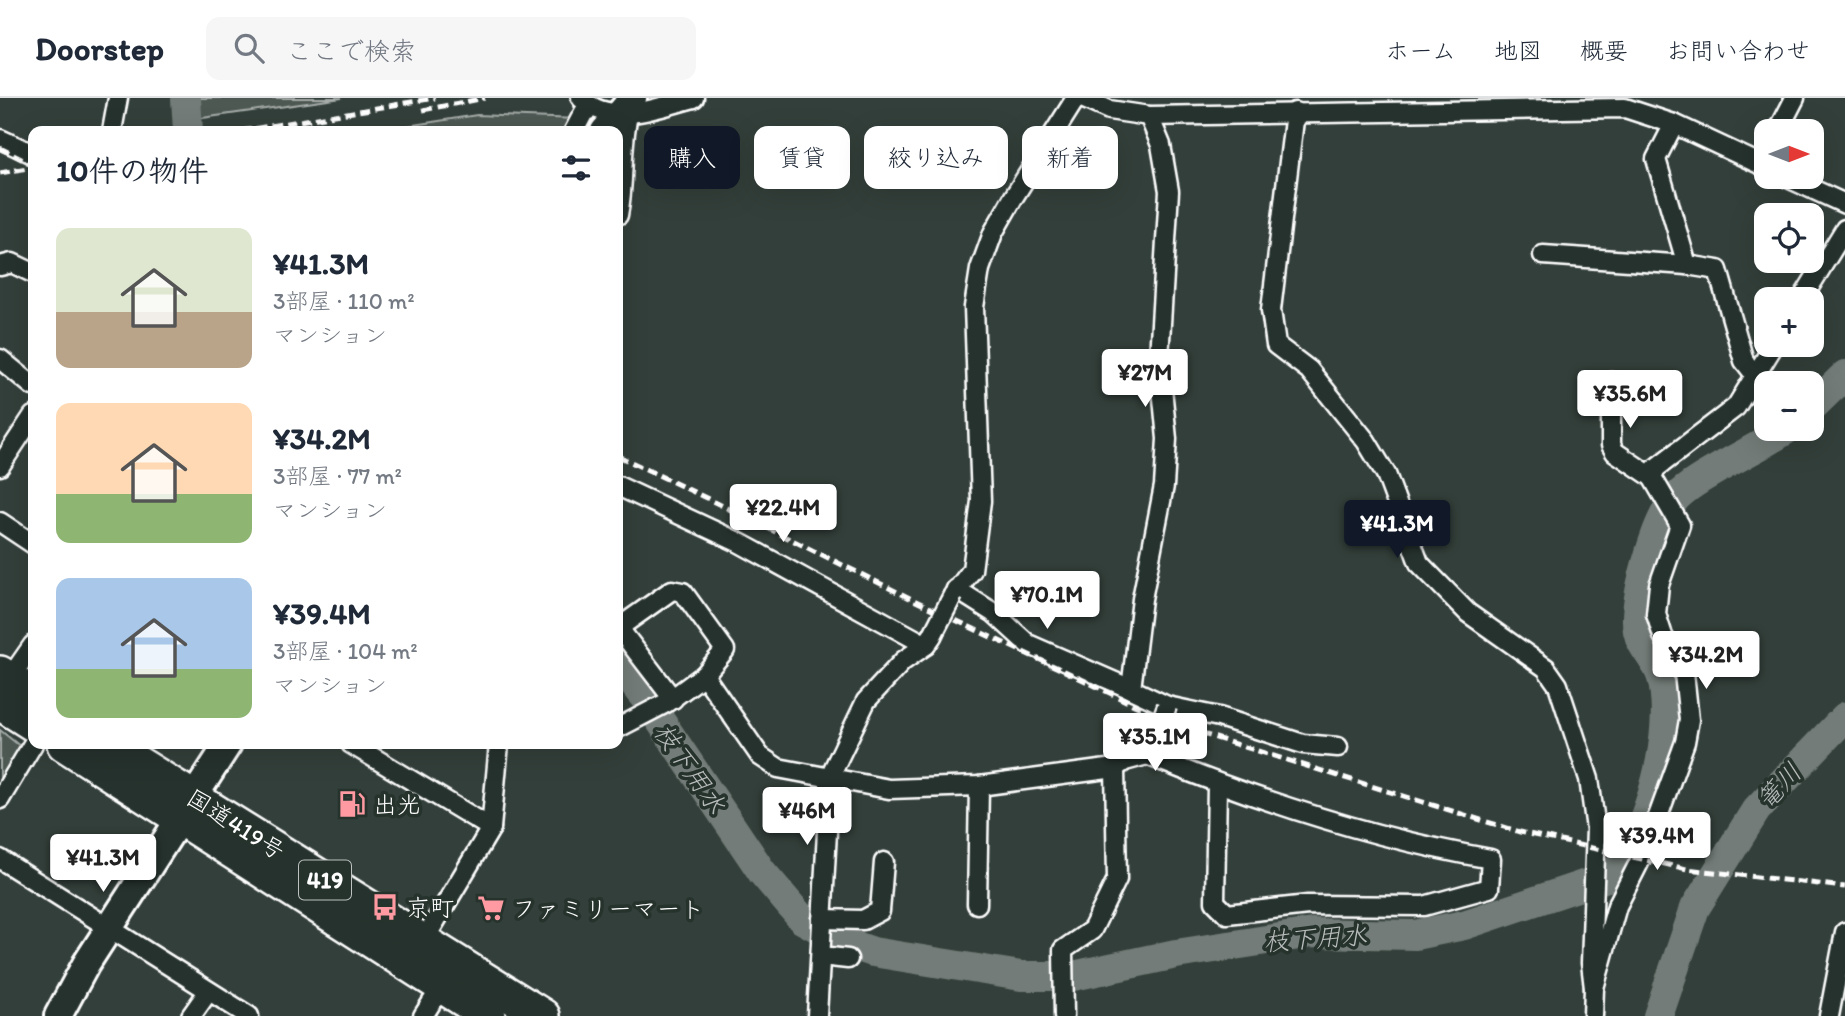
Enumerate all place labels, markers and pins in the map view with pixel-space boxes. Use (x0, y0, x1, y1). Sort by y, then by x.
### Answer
pin: ¥27M (1104, 350, 1186, 409)
pin: ¥35.6M (1573, 370, 1687, 430)
pin: ¥22.4M (726, 484, 840, 544)
pin: ¥41.3M (1340, 500, 1454, 560)
pin: ¥70.1M (990, 572, 1104, 631)
pin: ¥34.2M (1649, 632, 1763, 691)
pin: ¥35.1M (1098, 714, 1212, 773)
pin: ¥46M (766, 788, 848, 847)
fuel station icon: 出光 (337, 789, 367, 819)
place label: 出光 (373, 790, 421, 819)
pin: ¥39.4M (1600, 812, 1714, 872)
pin: ¥41.3M (46, 834, 160, 894)
bus stop icon: 京町 (370, 892, 400, 922)
place label: 京町 (406, 893, 454, 922)
supermarket icon: ファミリーマート (476, 893, 506, 923)
place label: ファミリーマート (512, 894, 704, 923)

